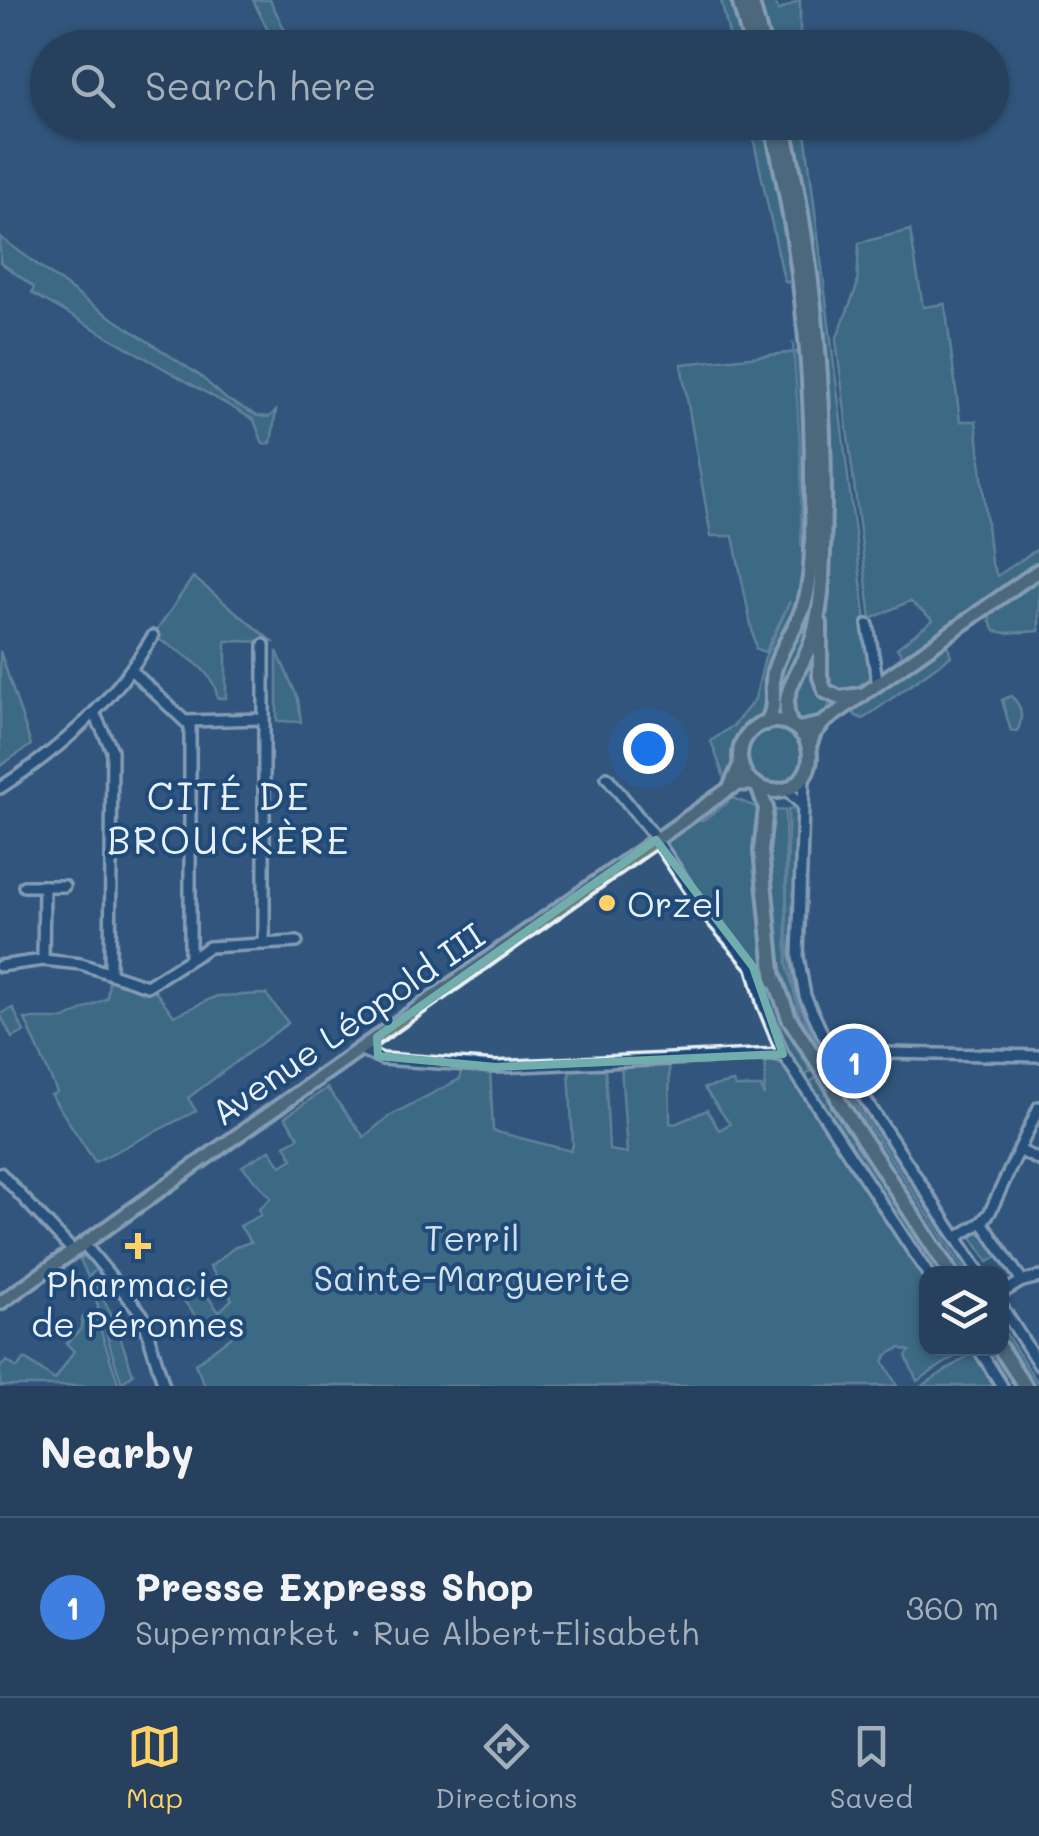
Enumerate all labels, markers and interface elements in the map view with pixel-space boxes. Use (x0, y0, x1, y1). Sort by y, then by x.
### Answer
search box (30, 30, 1009, 140)
icon: search (65, 58, 120, 113)
text: Search here (145, 60, 376, 110)
your location (623, 723, 674, 774)
district label: CITÉ DE BROUCKÈRE (107, 770, 351, 864)
place label: Orzel (627, 880, 722, 926)
marker: Orzel (596, 892, 618, 914)
street label: Avenue Léopold III (201, 911, 493, 1135)
pin: 1 (822, 1024, 886, 1098)
park label: Terril Sainte-Marguerite (313, 1214, 631, 1300)
marker: Pharmacie de Péronnes (127, 1235, 149, 1257)
place label: Pharmacie de Péronnes (31, 1260, 245, 1346)
map controls (919, 1266, 1009, 1356)
button: layers (919, 1266, 1009, 1356)
text: Nearby (40, 1424, 194, 1479)
text: Presse Express Shop (135, 1561, 534, 1611)
text: 1 (65, 1586, 80, 1628)
text: 360 m (905, 1586, 999, 1628)
text: Supermarket · Rue Albert-Elisabeth (135, 1611, 699, 1653)
tab: Map (126, 1719, 183, 1815)
tab: Directions (435, 1719, 578, 1815)
tab: Saved (830, 1719, 913, 1815)

